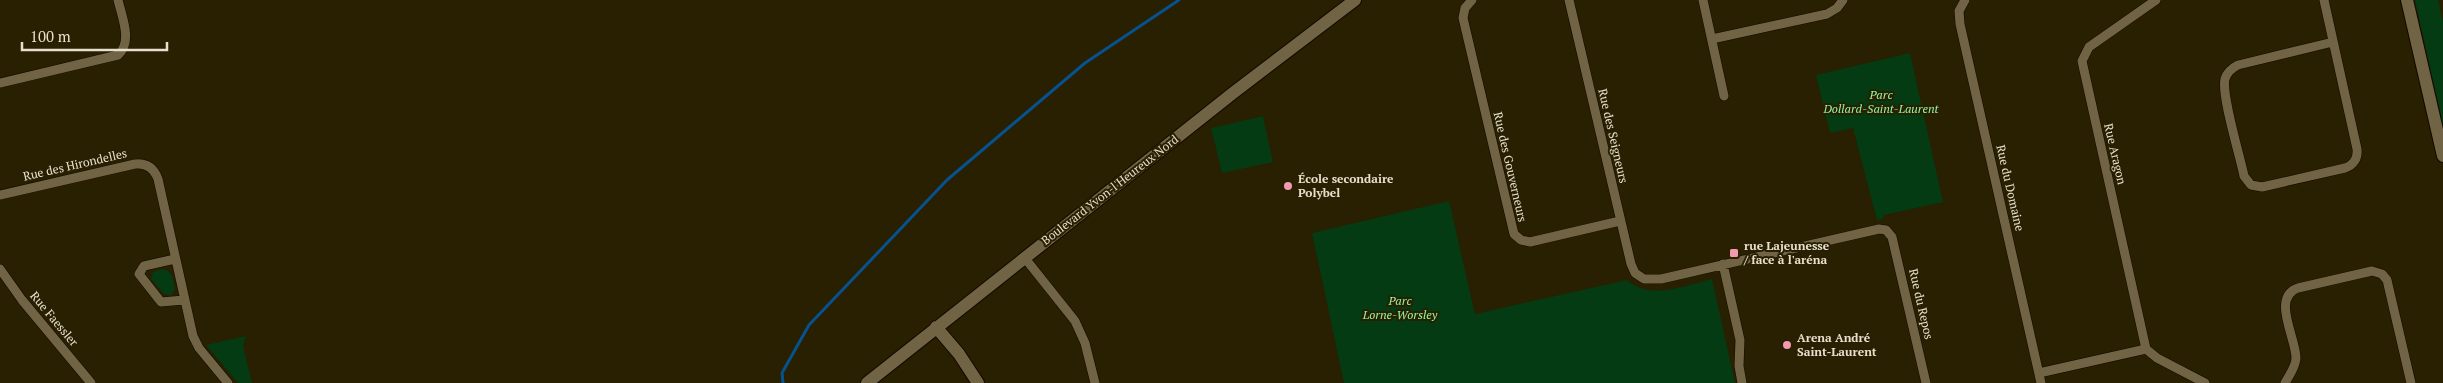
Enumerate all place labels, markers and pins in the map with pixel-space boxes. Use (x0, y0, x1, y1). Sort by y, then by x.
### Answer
place label: École secondaire Polybel (1298, 171, 1394, 200)
marker: École secondaire Polybel (1282, 180, 1294, 192)
place label: rue Lajeunesse / face à l'aréna (1743, 238, 1830, 267)
marker: rue Lajeunesse / face à l'aréna (1728, 247, 1740, 259)
place label: Arena André Saint-Laurent (1797, 330, 1877, 359)
marker: Arena André Saint-Laurent (1781, 339, 1793, 351)

